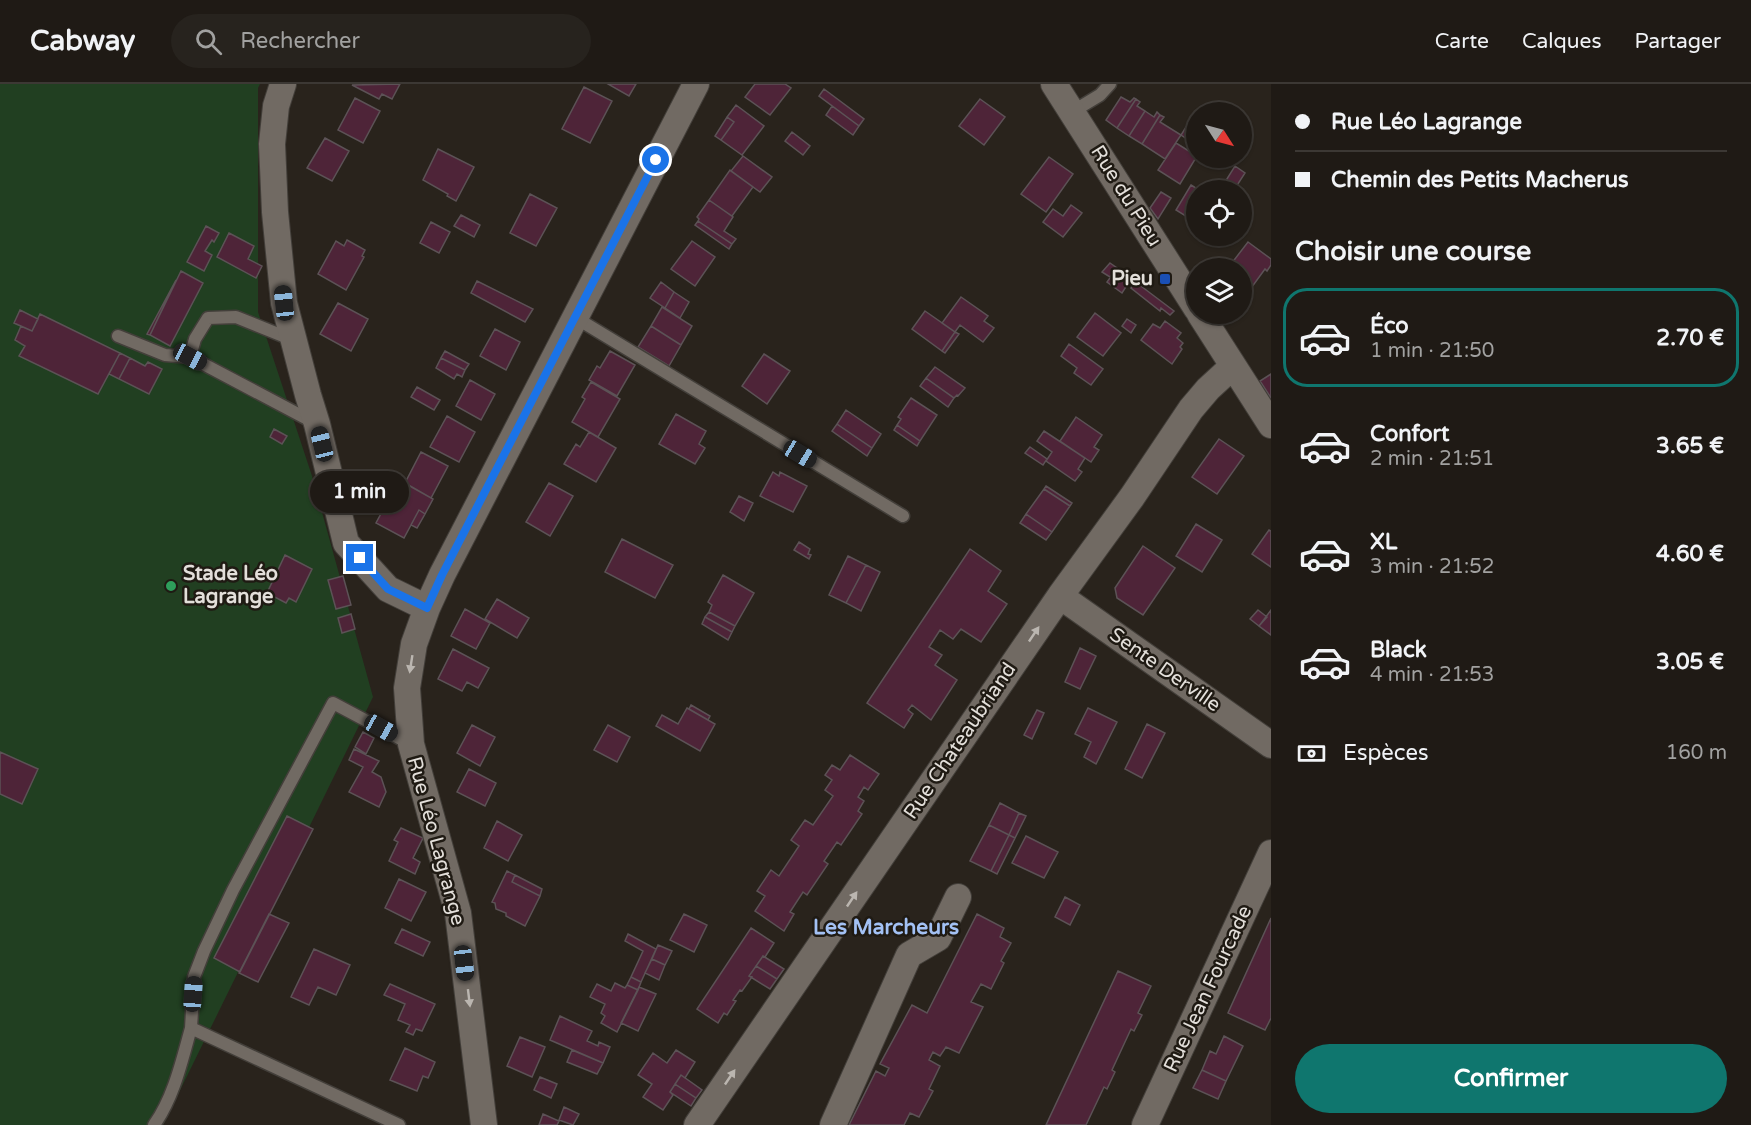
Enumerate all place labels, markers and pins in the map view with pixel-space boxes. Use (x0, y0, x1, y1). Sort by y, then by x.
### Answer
place label: Pieu (1111, 267, 1153, 291)
marker: Pieu (1158, 272, 1172, 286)
place label: Stade Léo Lagrange (183, 562, 278, 609)
marker: Stade Léo Lagrange (164, 579, 178, 593)

